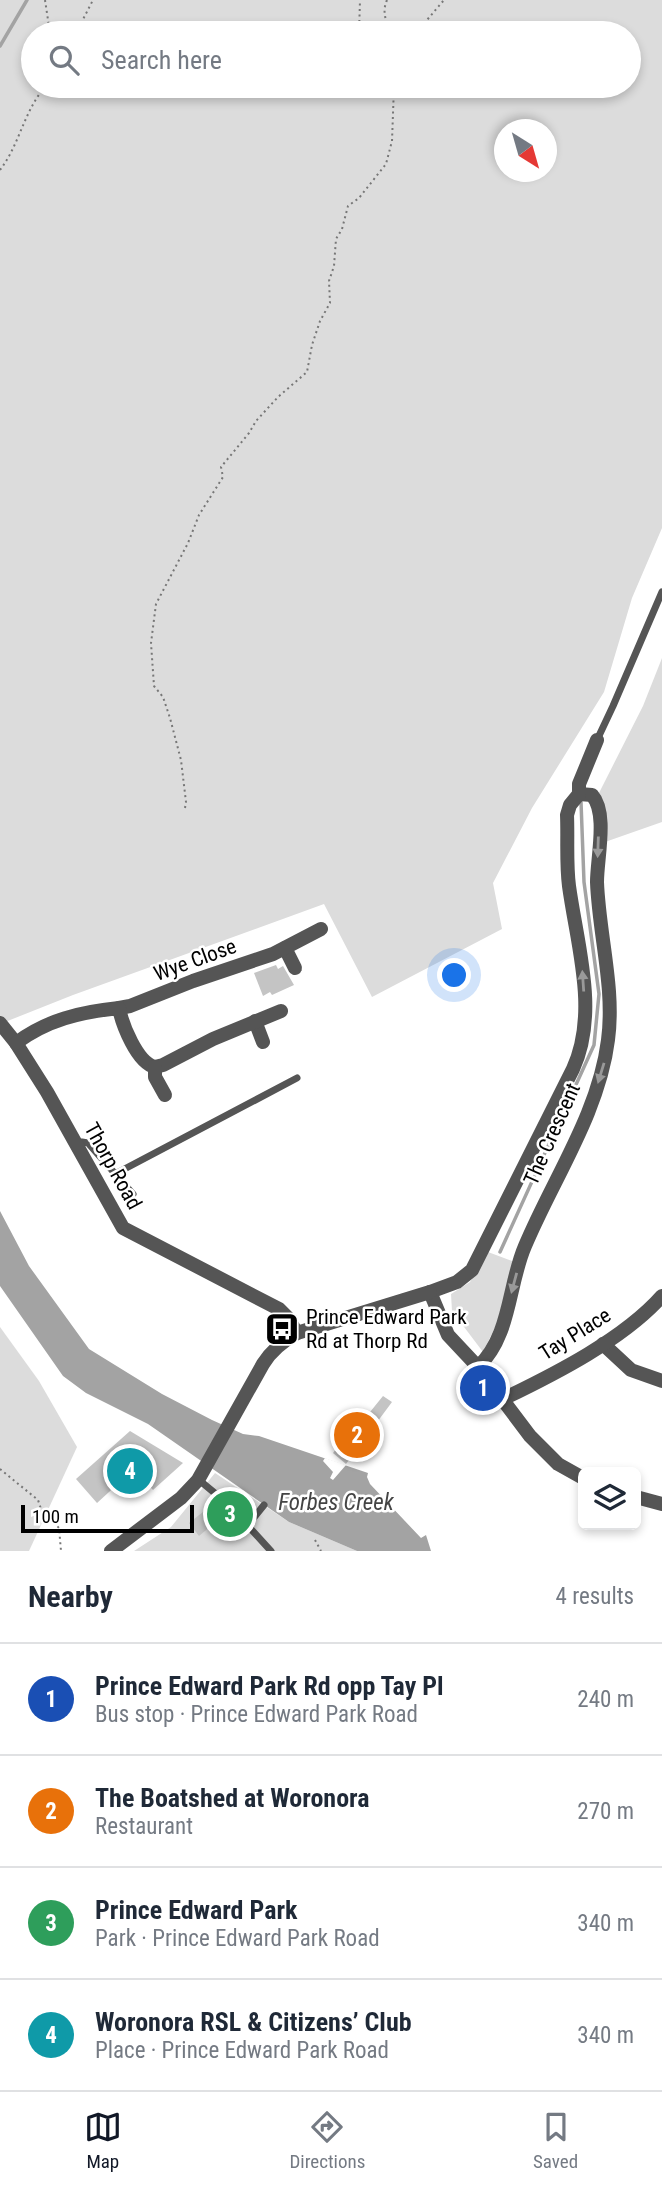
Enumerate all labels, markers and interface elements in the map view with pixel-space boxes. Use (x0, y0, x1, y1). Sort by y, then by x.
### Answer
search box (21, 21, 641, 98)
icon: search (45, 41, 83, 79)
text: Search here (101, 45, 222, 75)
north arrow (494, 119, 557, 182)
one-way arrow (593, 836, 604, 858)
street label: Wye Close (151, 934, 240, 986)
your location (437, 958, 471, 992)
one-way arrow (577, 970, 588, 992)
one-way arrow (595, 1063, 605, 1084)
street label: The Crescent (519, 1079, 585, 1189)
street label: Thorp Road (79, 1118, 147, 1214)
one-way arrow (509, 1272, 519, 1293)
street label: Tay Place (535, 1303, 615, 1365)
place label: Prince Edward Park Rd at Thorp Rd (306, 1305, 467, 1353)
bus stop icon: Prince Edward Park Rd at Thorp Rd (263, 1310, 301, 1348)
pin: 1 (460, 1362, 506, 1414)
pin: 2 (334, 1409, 380, 1461)
pin: 4 (107, 1445, 153, 1497)
map controls (578, 1467, 641, 1530)
button: layers (578, 1467, 641, 1530)
pin: 3 (207, 1488, 253, 1540)
water label: Forbes Creek (278, 1489, 395, 1516)
scale bar (21, 1502, 194, 1534)
text: 100 m (32, 1505, 79, 1528)
text: Nearby (28, 1579, 113, 1614)
text: 4 results (556, 1583, 634, 1610)
text: Prince Edward Park Rd opp Tay Pl (95, 1671, 444, 1701)
text: 1 (45, 1686, 57, 1713)
text: 240 m (577, 1686, 634, 1713)
text: Bus stop · Prince Edward Park Road (95, 1701, 418, 1728)
text: The Boatshed at Woronora (95, 1783, 370, 1813)
text: 2 (45, 1798, 57, 1825)
text: 270 m (577, 1798, 634, 1825)
text: Restaurant (95, 1813, 193, 1840)
text: Prince Edward Park (95, 1895, 297, 1925)
text: 3 (45, 1910, 57, 1937)
text: 340 m (577, 1910, 634, 1937)
text: Park · Prince Edward Park Road (95, 1925, 380, 1952)
text: Woronora RSL & Citizens’ Club (95, 2007, 412, 2037)
text: 4 (45, 2022, 57, 2049)
text: 340 m (577, 2022, 634, 2049)
text: Place · Prince Edward Park Road (95, 2037, 389, 2064)
tab: Map (84, 2108, 122, 2173)
tab: Directions (289, 2108, 365, 2173)
tab: Saved (533, 2108, 578, 2173)

